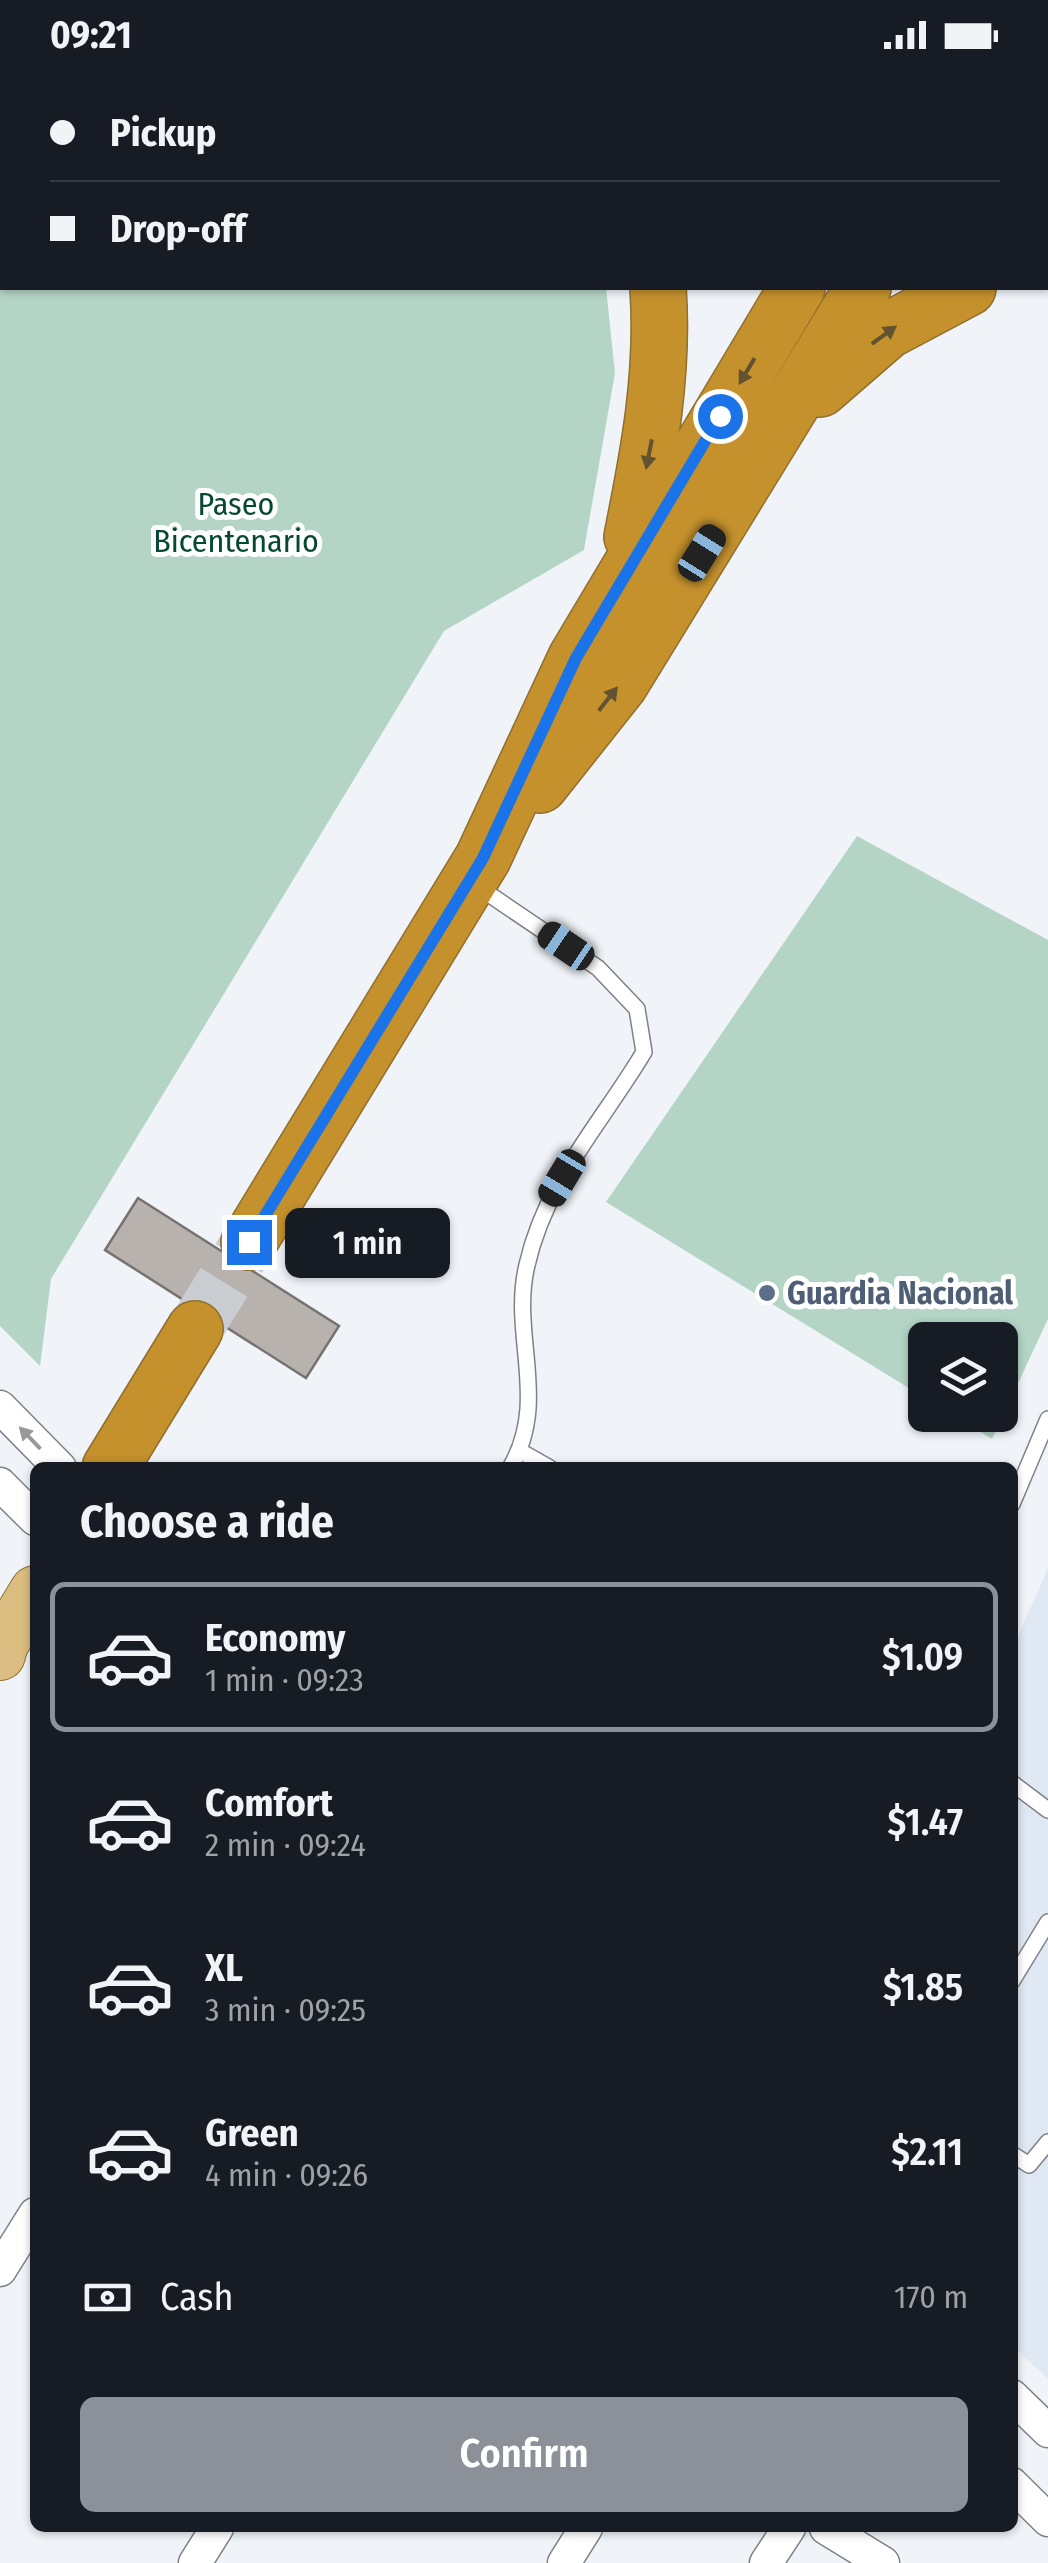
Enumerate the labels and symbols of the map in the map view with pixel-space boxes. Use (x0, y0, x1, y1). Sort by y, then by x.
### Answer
one-way arrow (871, 326, 897, 346)
one-way arrow (739, 357, 756, 385)
route start (698, 394, 743, 439)
one-way arrow (641, 439, 656, 470)
park label: Paseo Bicentenario (153, 485, 319, 560)
car (673, 520, 731, 586)
one-way arrow (597, 687, 618, 712)
car (533, 917, 599, 975)
car (534, 1145, 590, 1211)
callout: 1 min (284, 1207, 449, 1277)
route end (227, 1220, 272, 1265)
place label: Guardia Nacional (787, 1274, 1013, 1312)
marker: Guardia Nacional (756, 1282, 778, 1304)
one-way arrow (19, 1426, 42, 1450)

